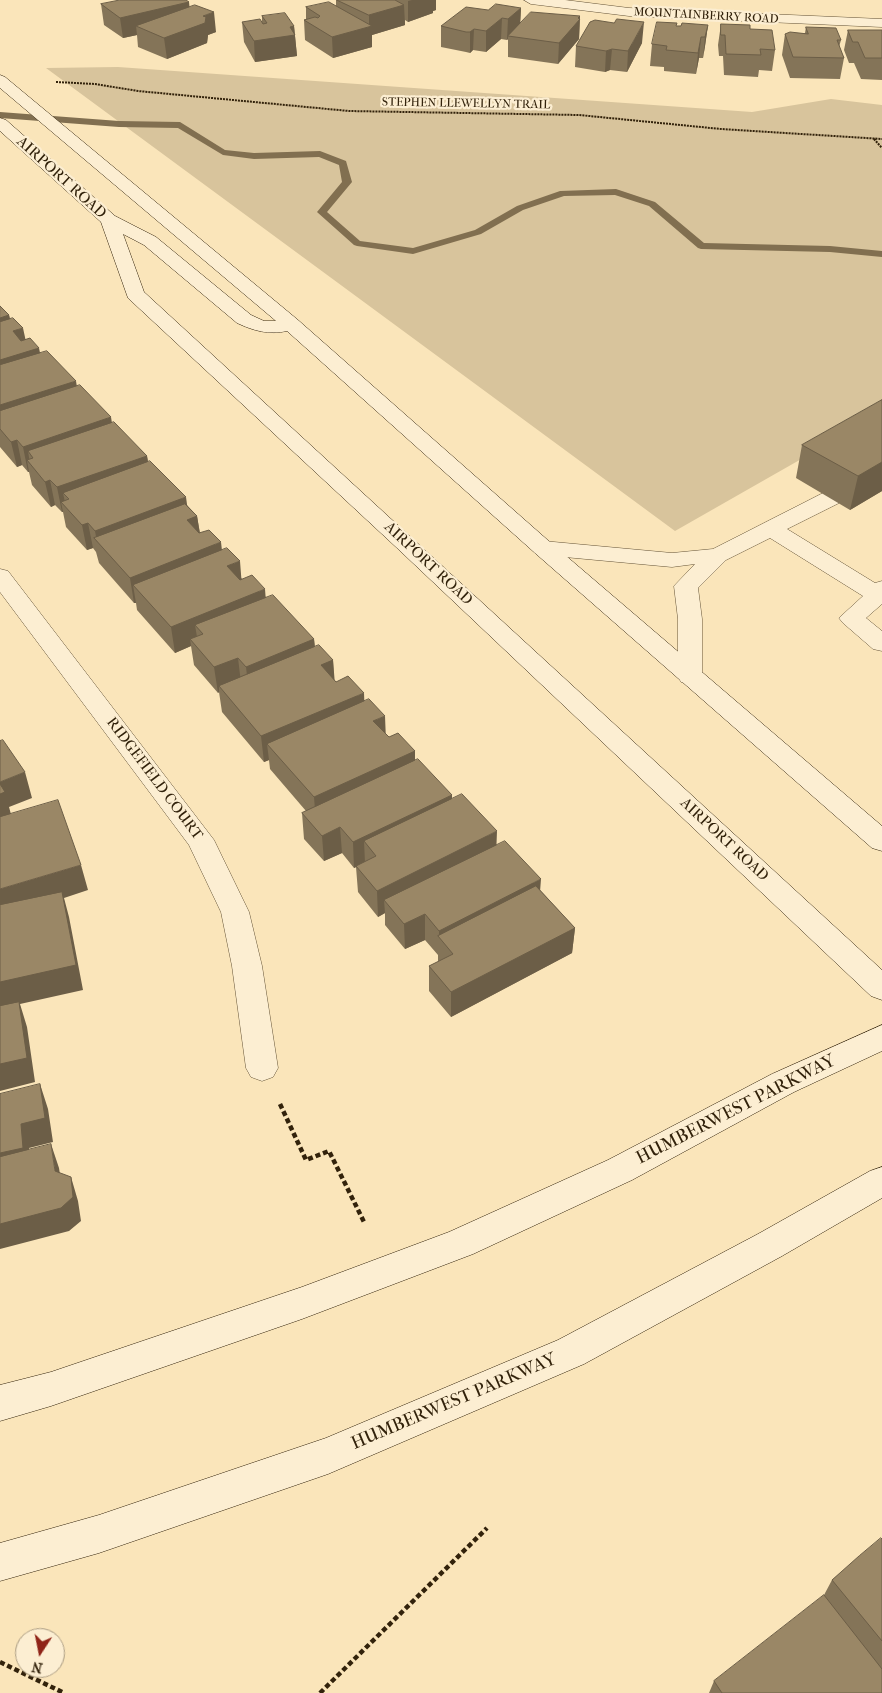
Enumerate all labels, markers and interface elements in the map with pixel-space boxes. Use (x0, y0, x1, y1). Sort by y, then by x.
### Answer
street label: MOUNTAINBERRY ROAD (633, 5, 779, 27)
street label: STEPHEN LLEWELLYN TRAIL (382, 95, 550, 113)
street label: AIRPORT ROAD (13, 133, 109, 223)
street label: AIRPORT ROAD (380, 518, 476, 610)
street label: RIDGEFIELD COURT (102, 714, 206, 844)
street label: AIRPORT ROAD (676, 794, 772, 886)
street label: HUMBERWEST PARKWAY (633, 1050, 839, 1170)
street label: HUMBERWEST PARKWAY (348, 1349, 560, 1455)
north arrow (15, 1628, 65, 1678)
text: N (30, 1658, 44, 1677)

